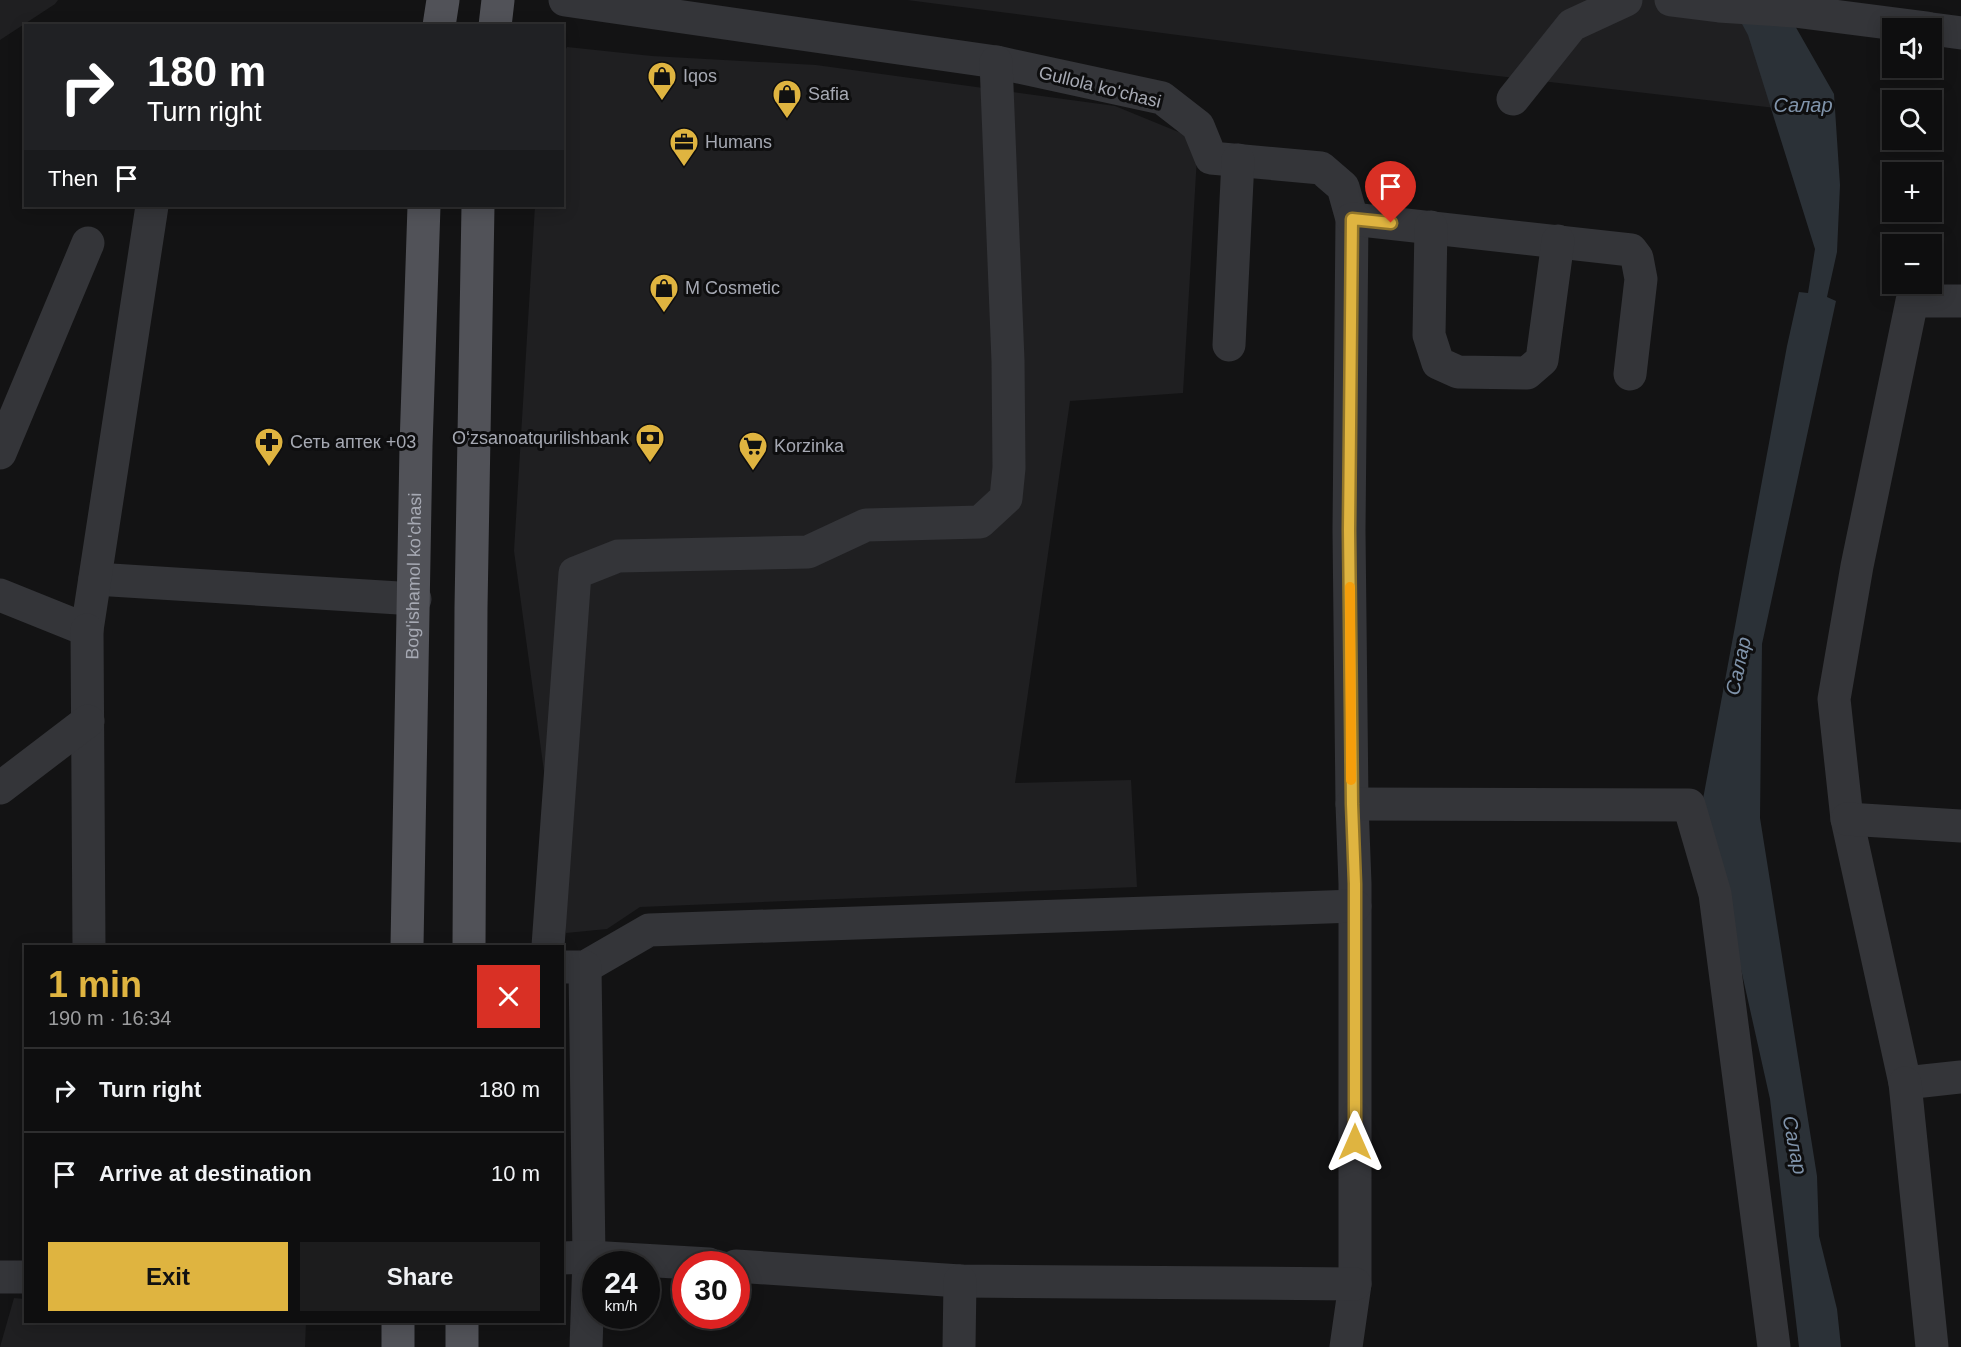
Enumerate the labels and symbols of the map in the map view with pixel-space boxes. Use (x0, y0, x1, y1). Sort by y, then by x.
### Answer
shop icon: Iqos (646, 60, 678, 102)
street label: Gullola ko'chasi (1037, 62, 1163, 112)
place label: Iqos (683, 66, 717, 86)
shop icon: Safia (771, 78, 803, 120)
place label: Safia (808, 84, 850, 104)
water label: Салар (1773, 94, 1833, 116)
office icon: Humans (668, 126, 700, 168)
place label: Humans (705, 132, 772, 152)
pin (1365, 161, 1416, 223)
shop icon: M Cosmetic (648, 272, 680, 314)
place label: M Cosmetic (685, 278, 780, 298)
bank icon: Oʻzsanoatqurilishbank (634, 422, 666, 464)
pharmacy icon: Сеть аптек +03 (253, 426, 285, 468)
place label: Oʻzsanoatqurilishbank (452, 428, 630, 448)
supermarket icon: Korzinka (737, 430, 769, 472)
place label: Сеть аптек +03 (290, 432, 416, 452)
place label: Korzinka (774, 436, 845, 456)
street label: Bog'ishamol ko'chasi (402, 492, 425, 660)
water label: Салар (1721, 635, 1755, 697)
position arrow (1323, 1110, 1387, 1174)
water label: Салар (1779, 1114, 1811, 1176)
speed limit sign: 30 (672, 1251, 750, 1329)

